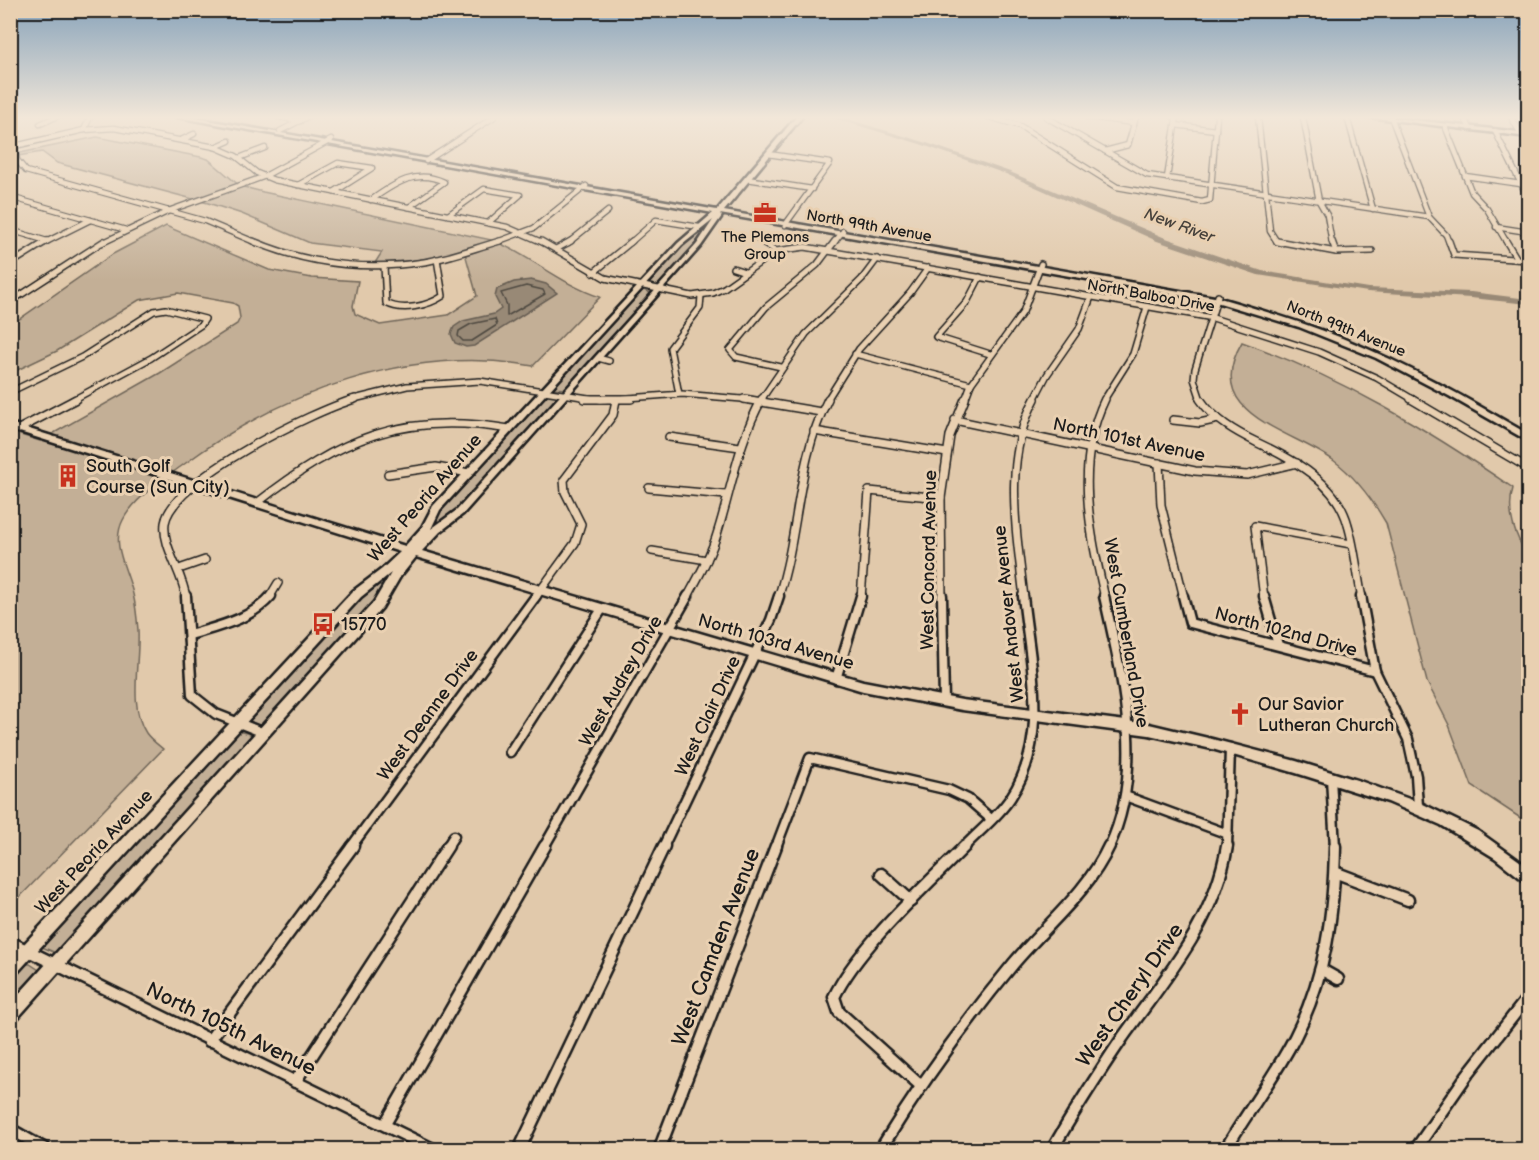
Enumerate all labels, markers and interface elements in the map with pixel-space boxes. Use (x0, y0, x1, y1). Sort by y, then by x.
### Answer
office icon: The Plemons Group (752, 200, 778, 226)
water label: New River (1141, 205, 1218, 248)
street label: North 99th Avenue (805, 206, 933, 246)
place label: The Plemons Group (721, 228, 810, 264)
street label: North Balboa Drive (1086, 275, 1216, 317)
street label: North 99th Avenue (1284, 296, 1409, 362)
street label: North 101st Avenue (1051, 414, 1207, 466)
street label: West Peoria Avenue (364, 429, 487, 566)
place label: South Golf Course (Sun City) (86, 456, 230, 498)
building icon: South Golf Course (Sun City) (55, 463, 81, 489)
street label: West Concord Avenue (917, 469, 941, 650)
street label: West Andover Avenue (989, 524, 1029, 704)
street label: West Cumberland Drive (1099, 537, 1153, 730)
street label: North 102nd Drive (1212, 603, 1360, 661)
street label: North 103rd Avenue (696, 610, 857, 674)
bus stop icon: 15770 (310, 611, 336, 637)
street label: West Audrey Drive (575, 612, 667, 750)
place label: 15770 (341, 614, 387, 635)
street label: West Deanne Drive (373, 645, 483, 785)
street label: West Clair Drive (671, 652, 745, 779)
place label: Our Savior Lutheran Church (1258, 694, 1394, 736)
church icon: Our Savior Lutheran Church (1227, 701, 1253, 727)
street label: West Peoria Avenue (31, 785, 157, 919)
street label: West Camden Avenue (667, 845, 765, 1049)
street label: West Cheryl Drive (1071, 918, 1189, 1072)
street label: North 105th Avenue (142, 977, 320, 1081)

